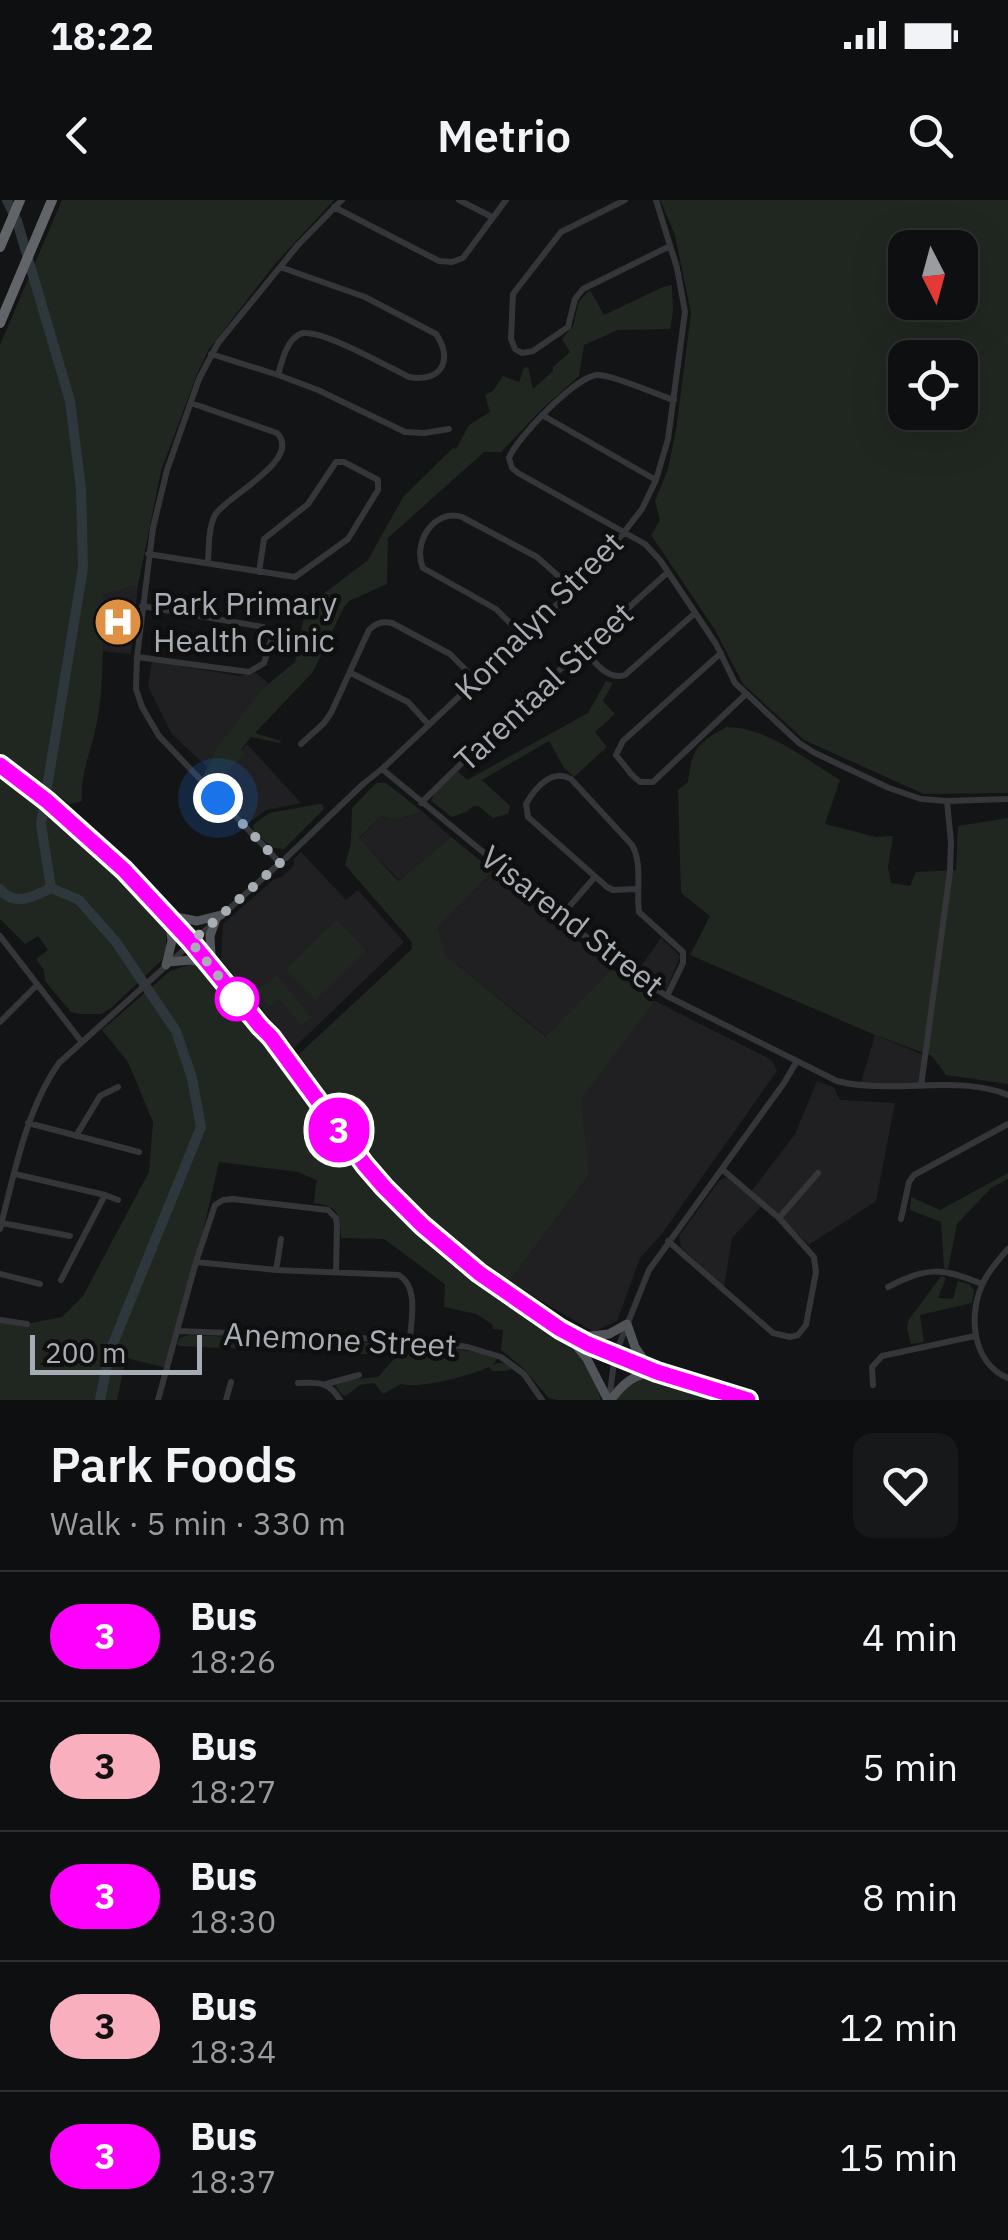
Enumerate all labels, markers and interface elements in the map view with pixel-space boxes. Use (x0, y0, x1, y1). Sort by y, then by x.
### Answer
text: 18:22 (50, 11, 154, 60)
text: Metrio (437, 106, 571, 164)
icon: back (50, 108, 105, 163)
icon: search (903, 108, 958, 163)
north arrow (888, 230, 978, 320)
map controls (888, 230, 978, 430)
button: locate (888, 340, 978, 430)
street label: Kornalyn Street (445, 522, 632, 709)
place label: Park Primary Health Clinic (153, 582, 337, 661)
street label: Tarentaal Street (445, 593, 642, 780)
hospital icon: Park Primary Health Clinic (92, 596, 144, 648)
your location (193, 773, 243, 823)
street label: Visarend Street (472, 836, 673, 1005)
unlabelled marker (216, 978, 258, 1020)
line badge: 3 (306, 1098, 372, 1162)
text: 3 (328, 1107, 350, 1153)
street label: Anemone Street (223, 1312, 458, 1366)
scale bar (30, 1330, 202, 1374)
text: 200 m (45, 1334, 126, 1371)
text: Park Foods (50, 1433, 297, 1495)
button: heart (853, 1433, 958, 1538)
text: Walk · 5 min · 330 m (50, 1502, 346, 1544)
text: Bus (190, 1591, 257, 1640)
text: 4 min (862, 1612, 958, 1661)
text: 3 (94, 1613, 116, 1659)
text: 18:26 (190, 1640, 276, 1682)
text: Bus (190, 1721, 257, 1770)
text: 5 min (862, 1742, 958, 1791)
text: 3 (94, 1743, 116, 1789)
text: 18:27 (190, 1770, 276, 1812)
text: Bus (190, 1851, 257, 1900)
text: 8 min (862, 1872, 958, 1921)
text: 3 (94, 1873, 116, 1919)
text: 18:30 (190, 1900, 276, 1942)
text: Bus (190, 1981, 257, 2030)
text: 12 min (839, 2002, 958, 2051)
text: 3 (94, 2003, 116, 2049)
text: 18:34 (190, 2030, 276, 2072)
text: Bus (190, 2111, 257, 2160)
text: 15 min (839, 2132, 958, 2181)
text: 3 (94, 2133, 116, 2179)
text: 18:37 (190, 2160, 276, 2202)

